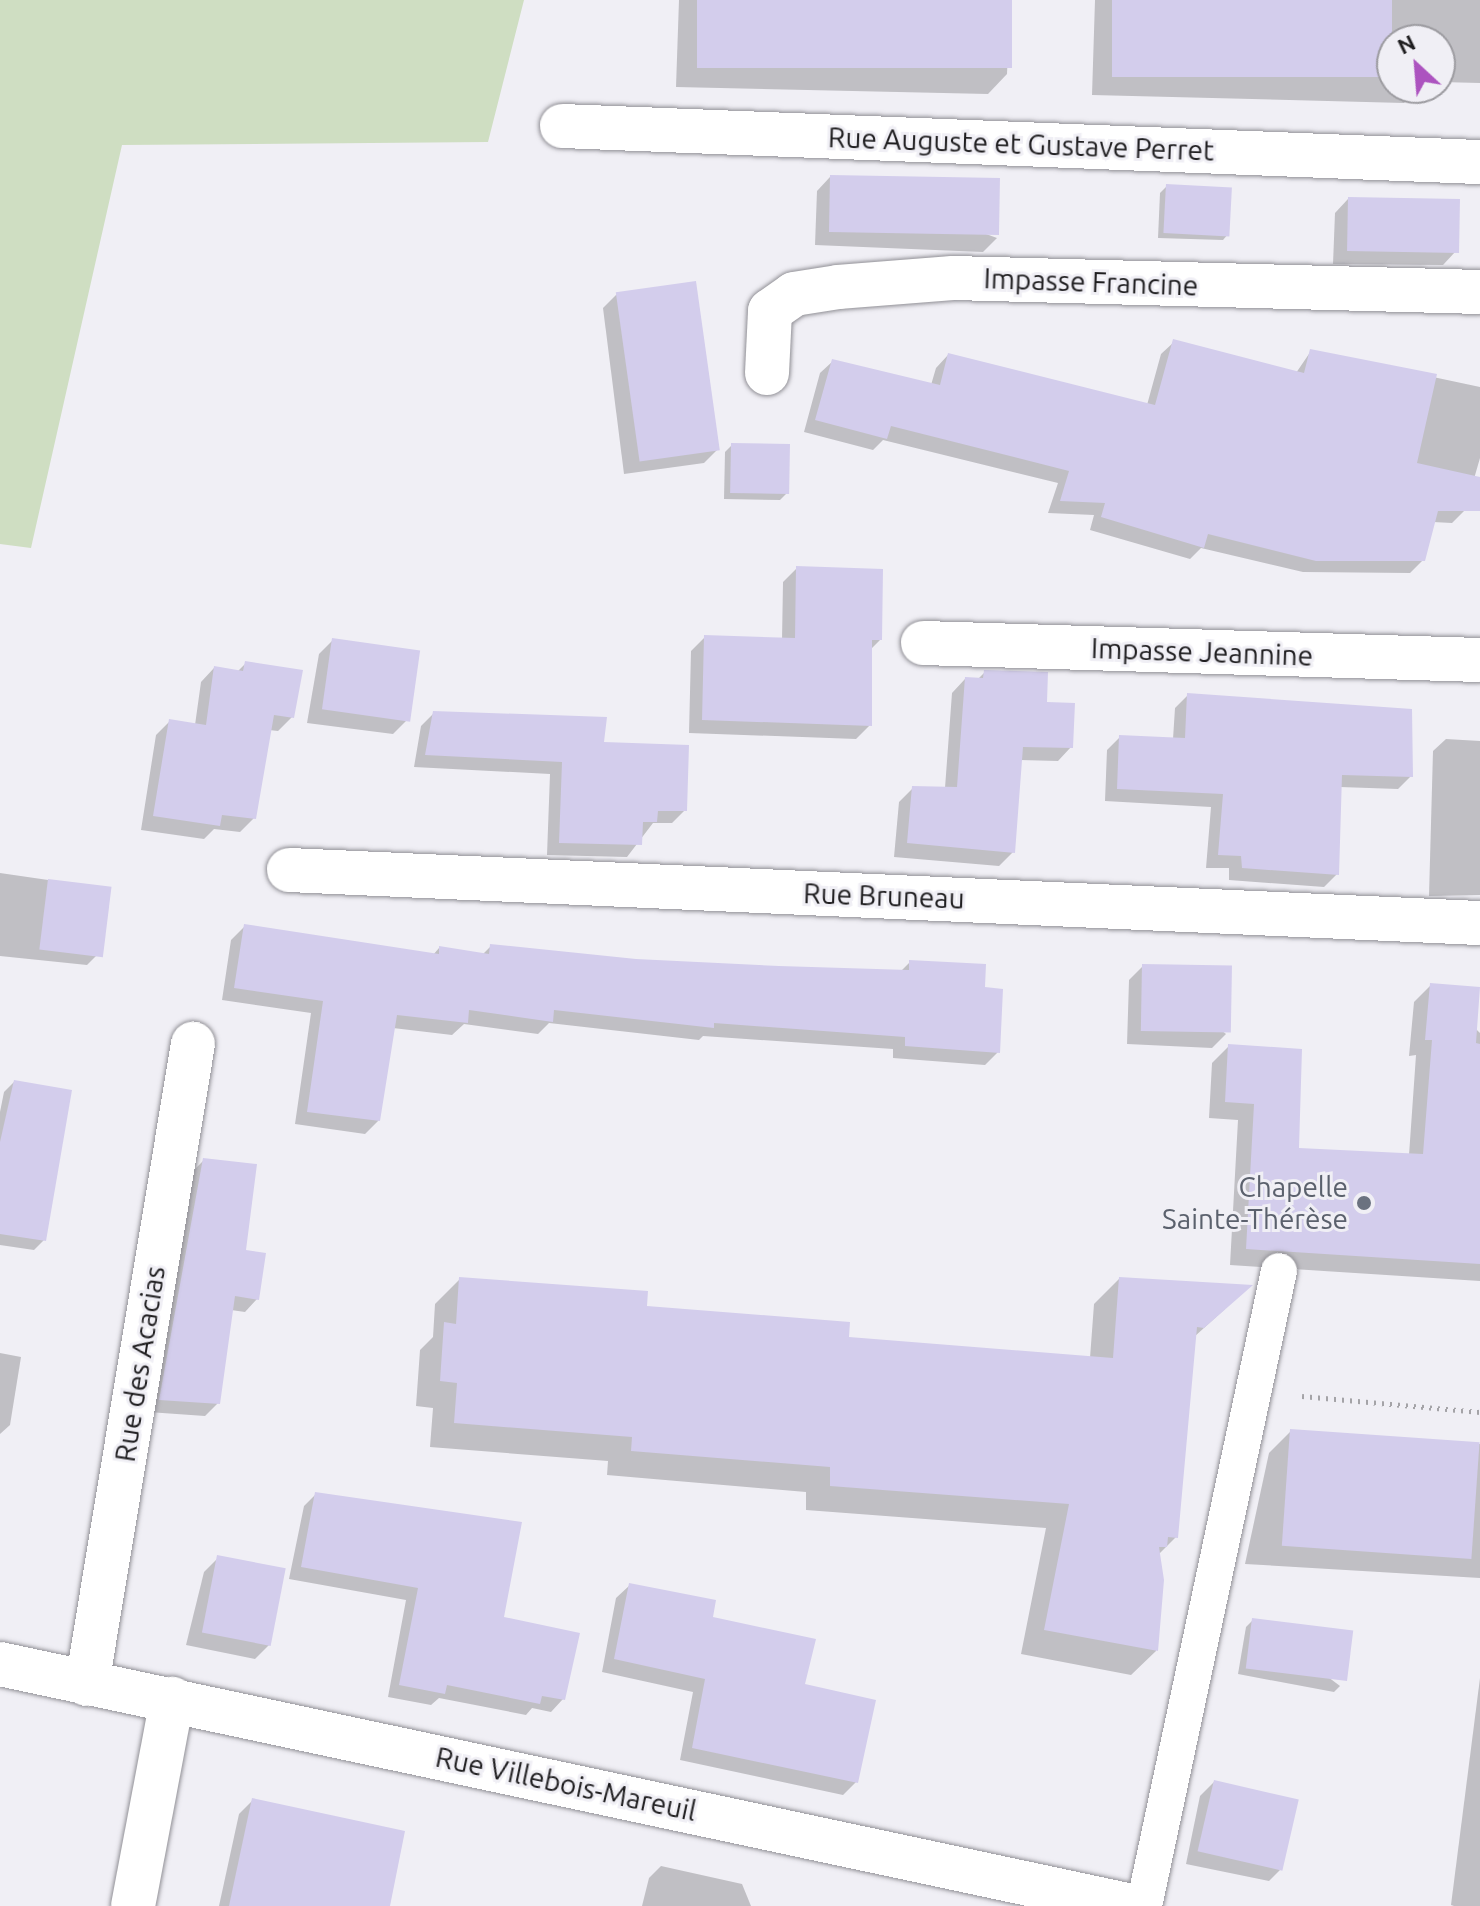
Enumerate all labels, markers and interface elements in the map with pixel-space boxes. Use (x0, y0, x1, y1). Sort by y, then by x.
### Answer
north arrow (1376, 24, 1456, 104)
text: N (1393, 29, 1419, 59)
street label: Rue Auguste et Gustave Perret (827, 120, 1215, 168)
street label: Impasse Francine (983, 261, 1199, 303)
street label: Impasse Jeannine (1090, 631, 1314, 673)
street label: Rue Bruneau (803, 876, 965, 916)
place label: Chapelle Sainte-Thérèse (1162, 1170, 1348, 1236)
marker: Chapelle Sainte-Thérèse (1355, 1194, 1373, 1212)
street label: Rue des Acacias (108, 1264, 172, 1464)
street label: Rue Villebois-Mareuil (433, 1740, 699, 1828)

